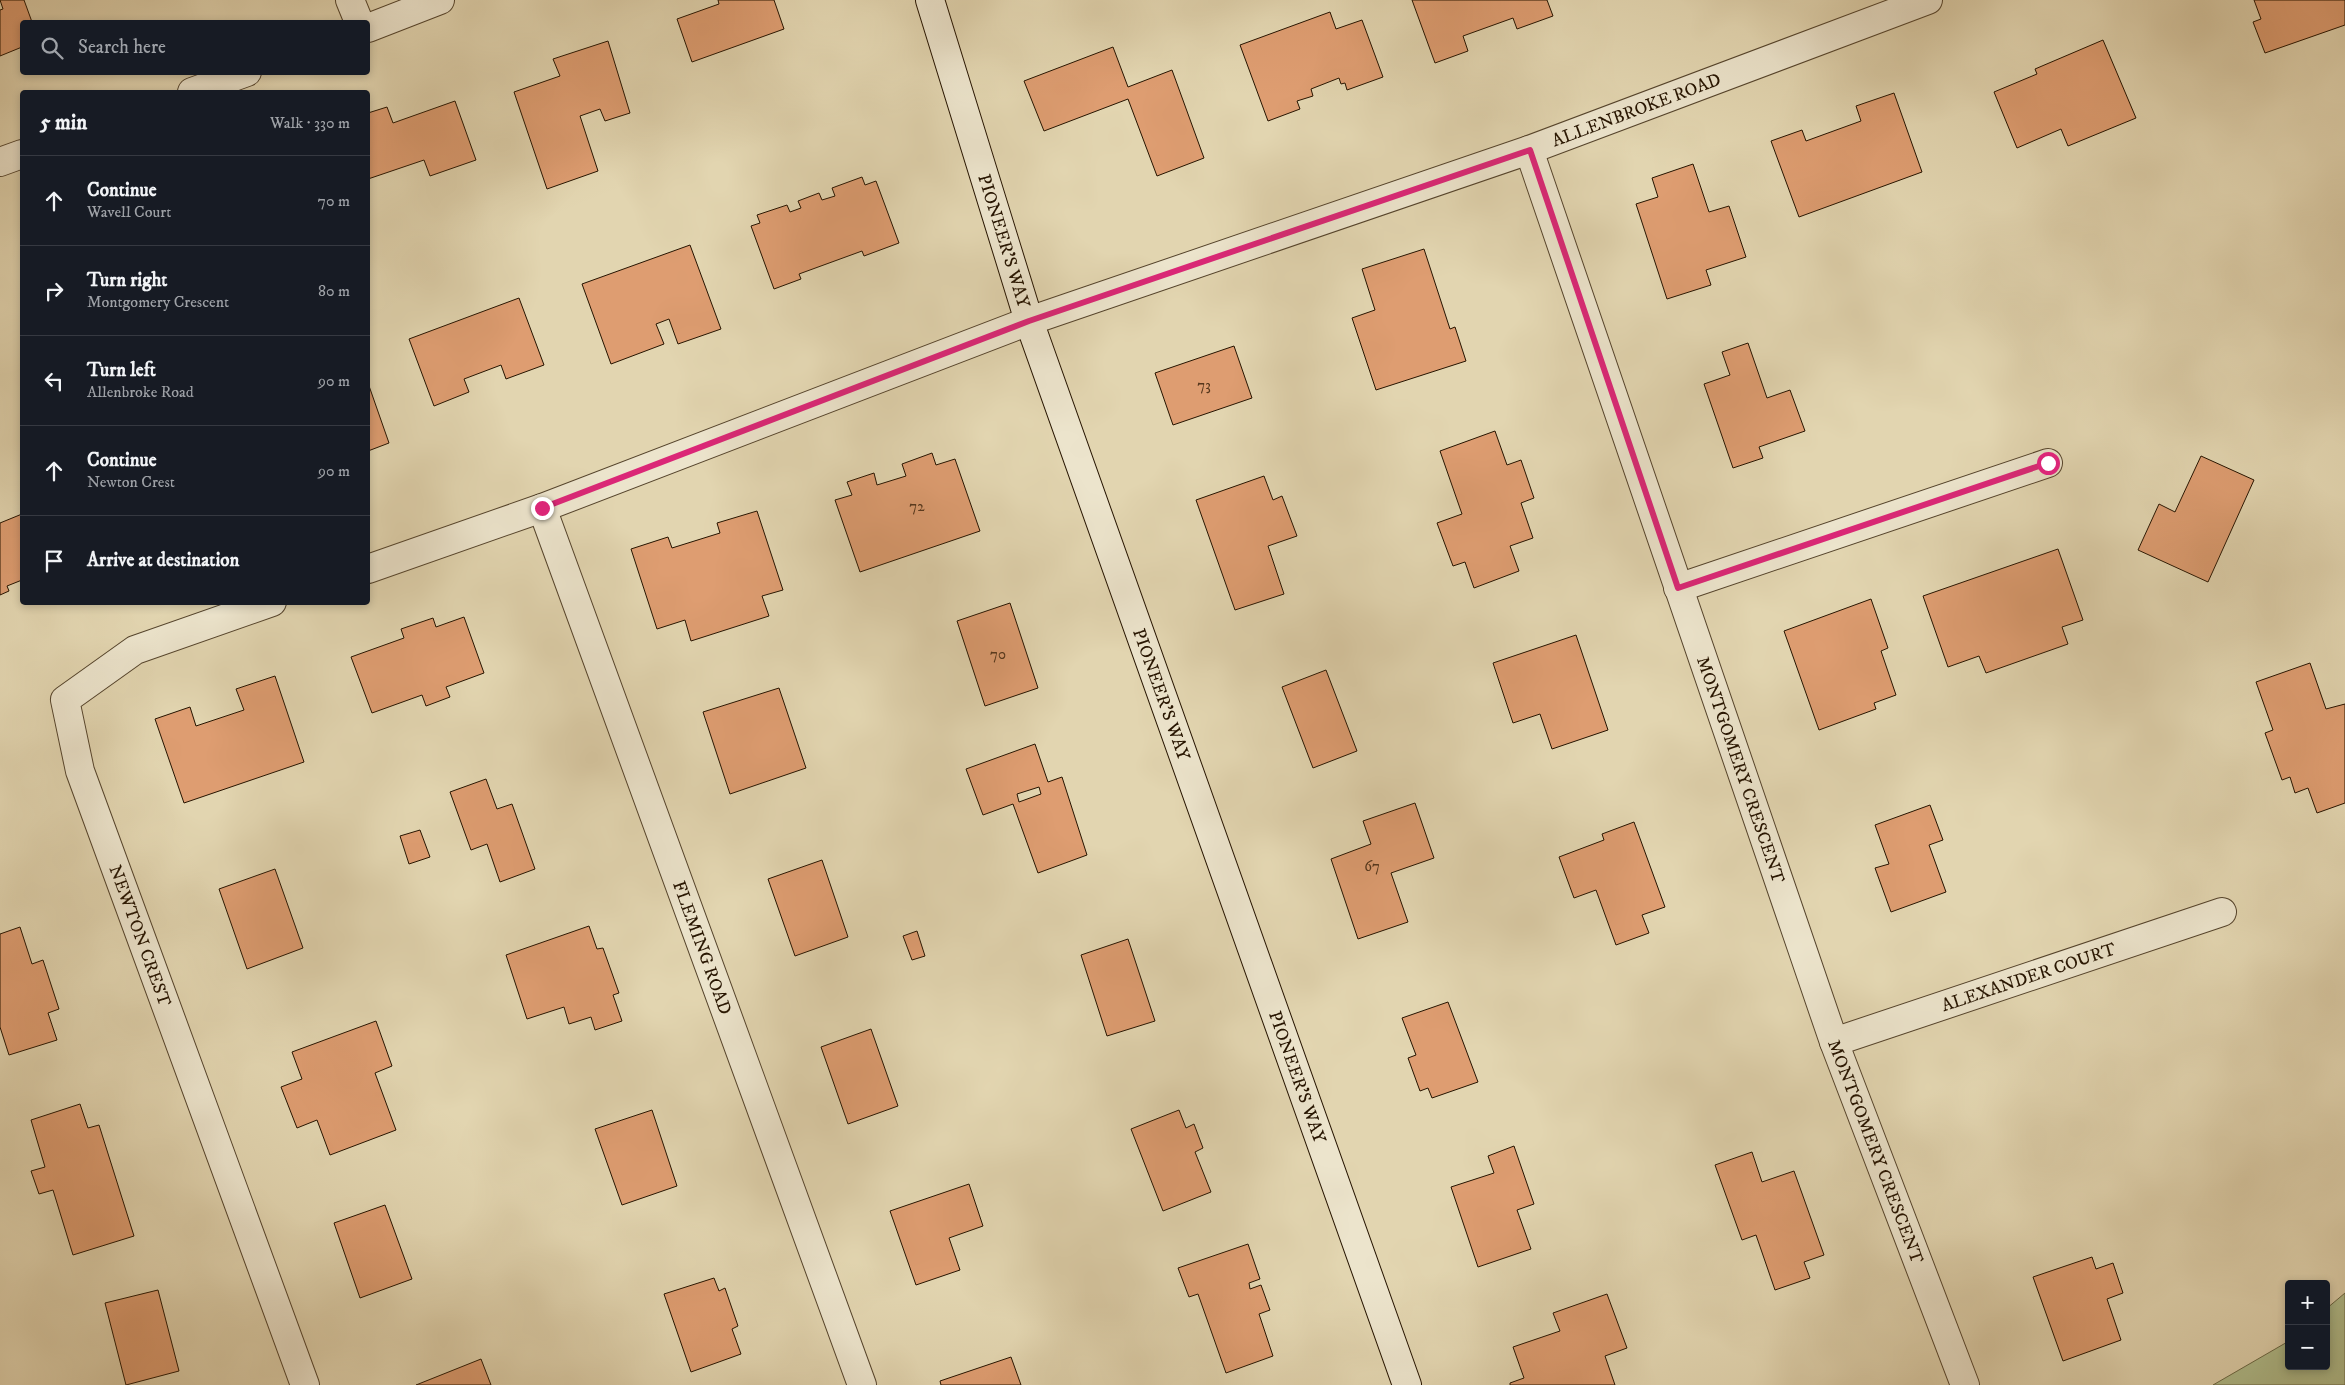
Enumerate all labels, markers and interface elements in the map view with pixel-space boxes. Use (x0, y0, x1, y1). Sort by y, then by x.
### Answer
search box (20, 20, 370, 75)
icon: search (38, 34, 66, 62)
text: Search here (78, 36, 166, 59)
street label: ALLENBROKE ROAD (1549, 69, 1724, 152)
text: 5 min (40, 110, 87, 136)
text: Walk · 330 m (270, 113, 350, 133)
street label: PIONEER'S WAY (972, 172, 1034, 311)
text: Continue (87, 179, 157, 202)
icon: ahead (40, 187, 68, 215)
text: 70 m (318, 191, 350, 211)
text: Wavell Court (87, 202, 171, 222)
text: Turn right (87, 269, 167, 292)
icon: right (40, 277, 68, 305)
text: 80 m (318, 281, 350, 301)
text: Montgomery Crescent (87, 292, 229, 312)
text: Turn left (87, 359, 156, 382)
icon: left (40, 367, 68, 395)
text: 90 m (318, 371, 350, 391)
house number: 73 (1197, 376, 1211, 395)
text: Allenbroke Road (87, 382, 194, 402)
text: Continue (87, 449, 157, 472)
route start (2037, 452, 2060, 475)
icon: ahead (40, 457, 68, 485)
text: 90 m (318, 461, 350, 481)
text: Newton Crest (87, 472, 175, 492)
route end (531, 497, 554, 520)
house number: 72 (909, 497, 925, 516)
icon: arrive (40, 547, 68, 575)
text: Arrive at destination (87, 549, 239, 572)
street label: PIONEER'S WAY (1127, 626, 1194, 764)
house number: 70 (990, 645, 1006, 664)
street label: MONTGOMERY CRESCENT (1691, 654, 1789, 887)
house number: 67 (1364, 857, 1380, 876)
street label: NEWTON CREST (103, 862, 175, 1010)
street label: FLEMING ROAD (667, 878, 736, 1018)
street label: ALEXANDER COURT (1939, 938, 2119, 1017)
street label: PIONEER'S WAY (1263, 1008, 1330, 1147)
street label: MONTGOMERY CRESCENT (1822, 1037, 1928, 1267)
map controls (2285, 1280, 2330, 1370)
button: + (2285, 1280, 2330, 1325)
button: − (2285, 1325, 2330, 1370)

